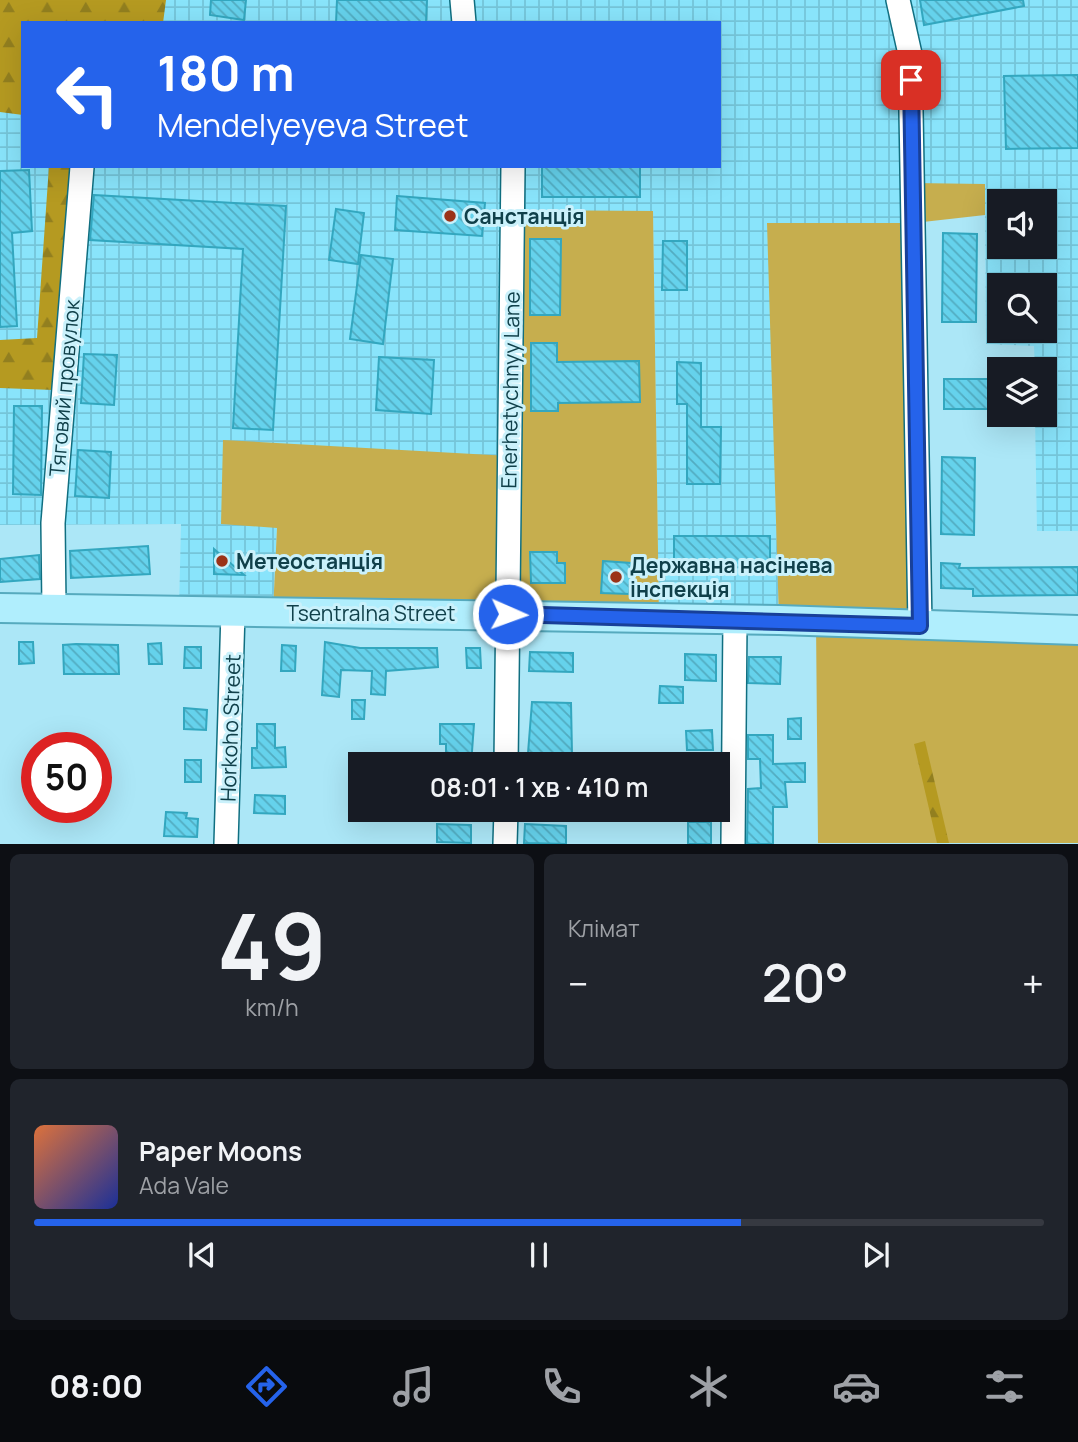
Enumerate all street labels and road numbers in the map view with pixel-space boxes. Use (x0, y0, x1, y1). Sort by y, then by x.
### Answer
street label: Enerhetychnyy Lane (494, 291, 526, 489)
street label: Тяговий провулок (42, 298, 86, 478)
street label: Tsentralna Street (287, 599, 455, 627)
street label: Horkoho Street (213, 654, 247, 802)

